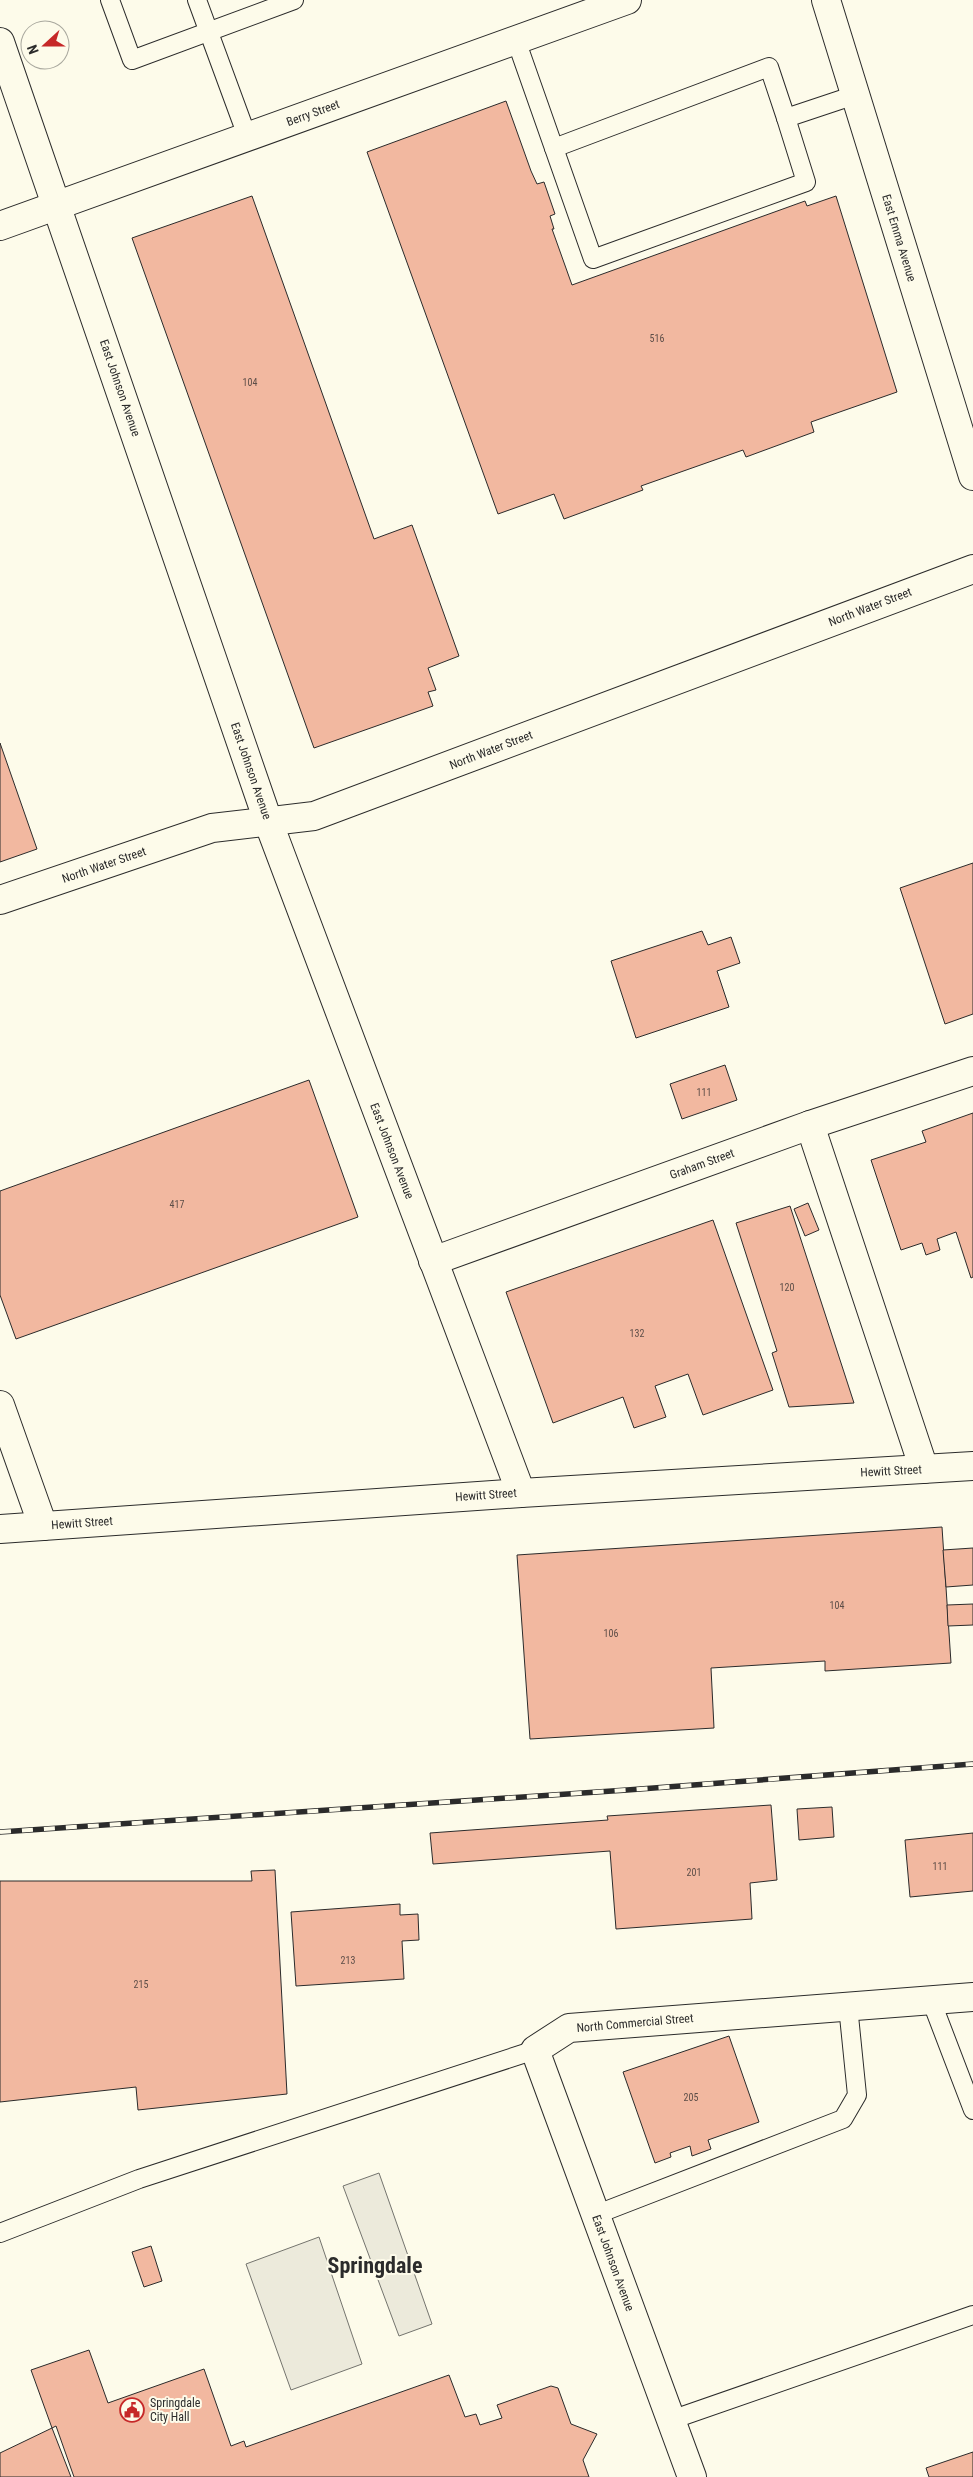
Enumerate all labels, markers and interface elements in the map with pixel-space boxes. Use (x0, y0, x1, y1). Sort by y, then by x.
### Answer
north arrow (20, 20, 70, 70)
text: N (24, 43, 42, 57)
street label: Berry Street (285, 97, 342, 129)
street label: East Emma Avenue (879, 193, 919, 284)
house number: 516 (650, 333, 664, 344)
street label: East Johnson Avenue (97, 338, 143, 439)
house number: 104 (243, 377, 257, 388)
street label: North Water Street (826, 585, 914, 629)
street label: East Johnson Avenue (228, 721, 274, 822)
street label: North Water Street (447, 728, 535, 772)
street label: North Water Street (60, 844, 148, 886)
house number: 111 (697, 1087, 711, 1098)
street label: East Johnson Avenue (367, 1101, 417, 1201)
street label: Graham Street (668, 1146, 737, 1182)
house number: 417 (170, 1199, 184, 1210)
house number: 120 (780, 1282, 794, 1293)
house number: 132 (630, 1328, 644, 1339)
street label: Hewitt Street (860, 1462, 923, 1480)
street label: Hewitt Street (455, 1486, 518, 1504)
street label: Hewitt Street (51, 1514, 114, 1532)
house number: 104 (830, 1600, 844, 1611)
house number: 106 (604, 1628, 618, 1639)
house number: 111 (933, 1861, 947, 1872)
house number: 201 (687, 1867, 701, 1878)
house number: 213 (341, 1955, 355, 1966)
house number: 215 (134, 1979, 148, 1990)
street label: North Commercial Street (576, 2011, 694, 2035)
house number: 205 (684, 2092, 698, 2103)
street label: East Johnson Avenue (589, 2213, 637, 2313)
district label: Springdale (328, 2253, 422, 2278)
place label: Springdale City Hall (150, 2396, 201, 2424)
public building icon: Springdale City Hall (119, 2397, 145, 2423)

